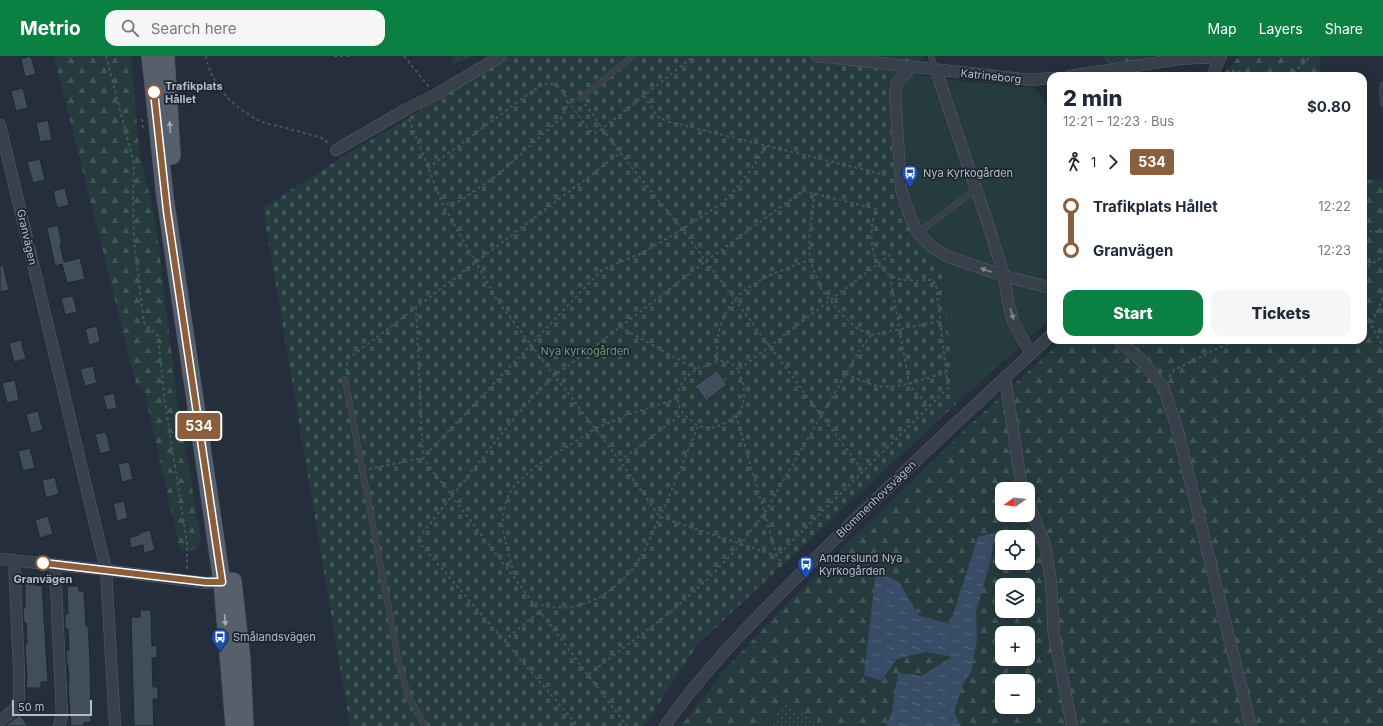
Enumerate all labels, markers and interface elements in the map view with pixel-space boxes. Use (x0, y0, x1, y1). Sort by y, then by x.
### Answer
search box (105, 10, 385, 46)
text: Metrio (20, 17, 81, 40)
icon: search (119, 17, 141, 39)
text: Search here (151, 19, 236, 38)
text: Map (1208, 20, 1237, 37)
text: Layers (1259, 20, 1303, 37)
text: Share (1325, 20, 1363, 37)
street label: Katrineborg (960, 66, 1022, 86)
place label: Trafikplats Hållet (165, 79, 223, 106)
marker: Trafikplats Hållet (146, 84, 162, 100)
text: 2 min (1063, 85, 1122, 111)
text: $0.80 (1307, 97, 1351, 116)
text: 12:21 – 12:23 · Bus (1063, 113, 1174, 129)
one-way arrow (167, 121, 174, 133)
icon: walk (1063, 151, 1085, 173)
icon: forward (1102, 151, 1124, 173)
text: 534 (1138, 153, 1166, 170)
text: 1 (1091, 154, 1096, 170)
bus stop icon: Nya Kyrkogården (900, 163, 920, 188)
place label: Nya Kyrkogården (923, 166, 1013, 180)
text: Trafikplats Hållet (1093, 197, 1218, 216)
text: 12:22 (1318, 198, 1351, 214)
street label: Granvägen (14, 208, 40, 266)
text: Granvägen (1093, 241, 1173, 260)
text: 12:23 (1318, 242, 1351, 258)
one-way arrow (980, 267, 992, 273)
button: Start (1063, 290, 1203, 336)
button: Tickets (1211, 290, 1351, 336)
one-way arrow (1009, 309, 1015, 321)
park label: Nya kyrkogården (540, 344, 630, 358)
line badge: 534 (176, 413, 222, 439)
text: 534 (185, 417, 213, 434)
street label: Blommenhovsvägen (833, 457, 919, 541)
north arrow (995, 482, 1035, 522)
map controls (995, 482, 1035, 714)
button: locate (995, 530, 1035, 570)
place label: Anderslund Nya Kyrkogården (819, 551, 902, 578)
bus stop icon: Anderslund Nya Kyrkogården (796, 554, 816, 579)
marker: Granvägen (35, 555, 51, 571)
place label: Granvägen (14, 572, 73, 586)
button: layers (995, 578, 1035, 618)
one-way arrow (222, 614, 228, 626)
button: + (995, 626, 1035, 666)
bus stop icon: Smålandsvägen (210, 627, 230, 652)
place label: Smålandsvägen (233, 630, 316, 644)
button: − (995, 674, 1035, 714)
scale bar (12, 698, 92, 717)
text: 50 m (18, 700, 44, 714)

